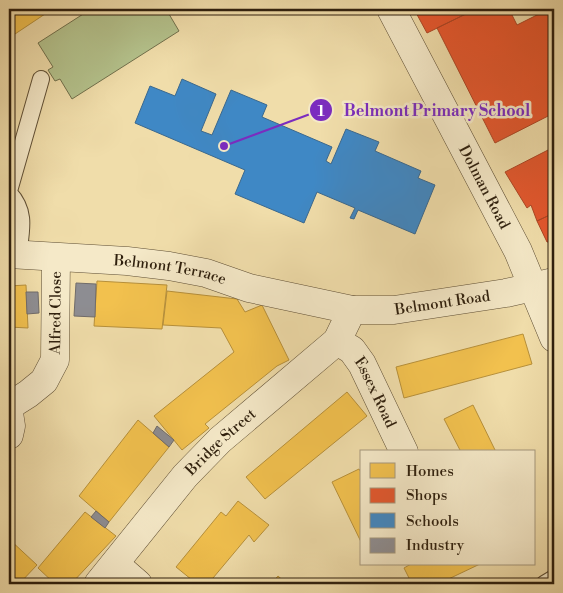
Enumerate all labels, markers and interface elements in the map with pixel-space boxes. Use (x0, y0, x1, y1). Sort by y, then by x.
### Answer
callout: Belmont Primary School (308, 95, 540, 126)
text: Belmont Primary School (344, 101, 531, 121)
text: 1 (317, 102, 325, 121)
street label: Dolman Road (455, 142, 514, 233)
street label: Belmont Terrace (112, 251, 229, 289)
street label: Alfred Close (46, 271, 65, 355)
street label: Belmont Road (392, 286, 492, 319)
street label: Essex Road (350, 353, 401, 431)
street label: Bridge Street (181, 404, 260, 480)
legend (360, 450, 536, 566)
text: Homes (406, 462, 454, 481)
text: Shops (406, 486, 447, 505)
text: Schools (406, 512, 459, 531)
text: Industry (406, 536, 465, 555)

